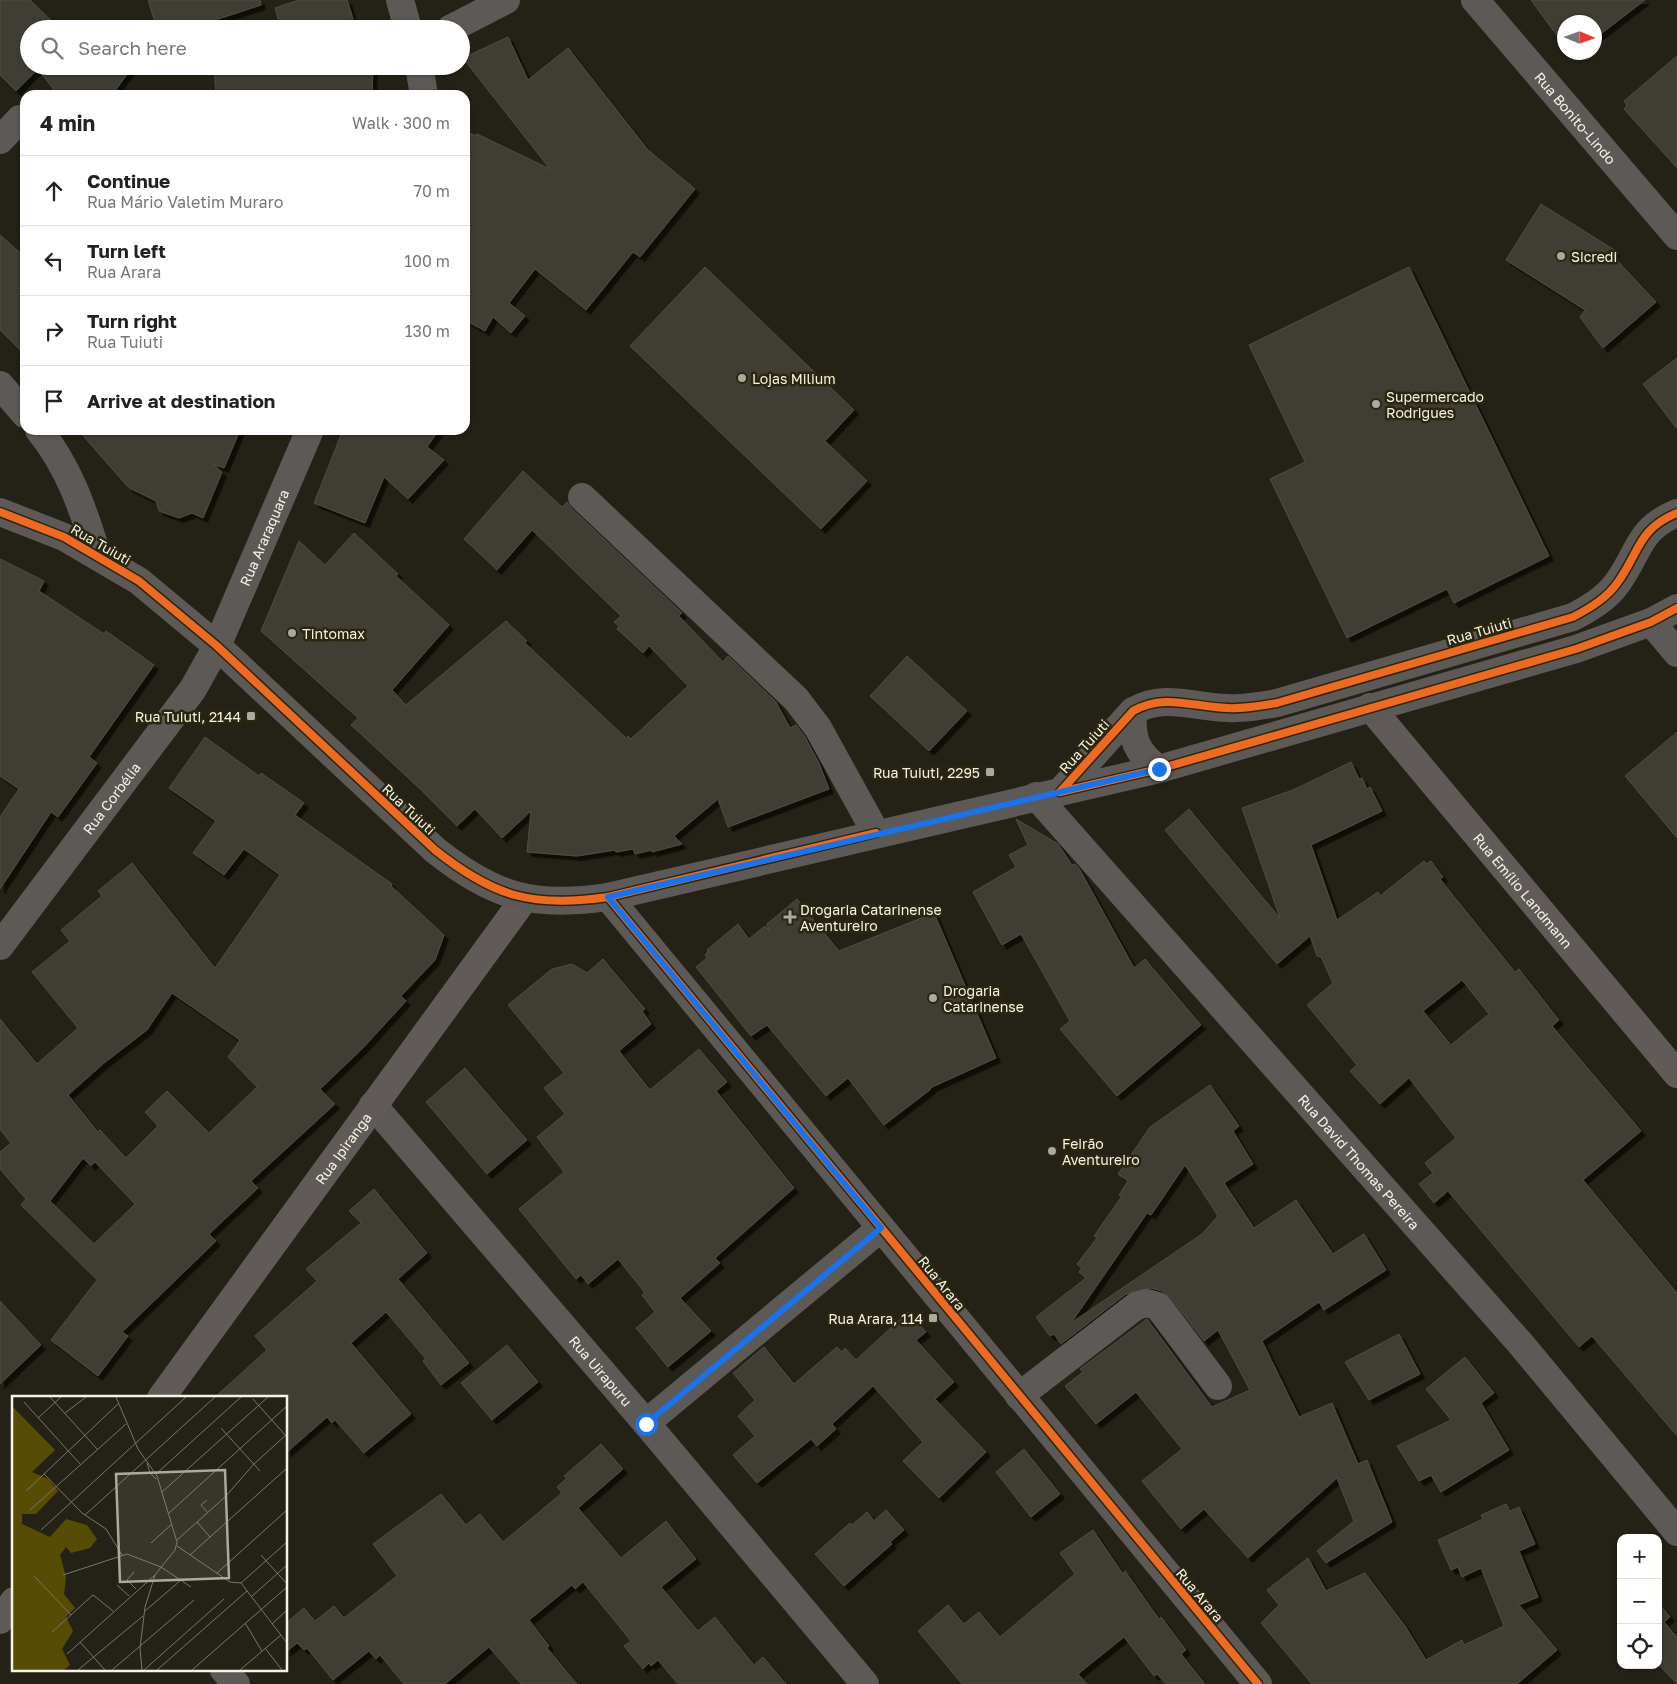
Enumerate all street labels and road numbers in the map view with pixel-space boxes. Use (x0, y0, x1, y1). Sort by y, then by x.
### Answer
street label: Rua Bonito-Lindo (1532, 68, 1620, 167)
street label: Rua Araraquara (236, 486, 292, 588)
street label: Rua Tuiuti (68, 520, 134, 568)
street label: Rua Tuiuti (1445, 614, 1513, 648)
street label: Rua Tuiuti (1055, 716, 1113, 776)
street label: Rua Corbélia (79, 759, 144, 837)
street label: Rua Tuiuti (379, 780, 439, 838)
street label: Rua Emílio Landmann (1470, 829, 1576, 951)
street label: Rua David Thomas Pereira (1295, 1090, 1424, 1233)
street label: Rua Ipiranga (311, 1109, 374, 1187)
street label: Rua Arara (915, 1252, 969, 1314)
street label: Rua Uirapuru (566, 1332, 636, 1409)
street label: Rua Arara (1173, 1565, 1227, 1625)

